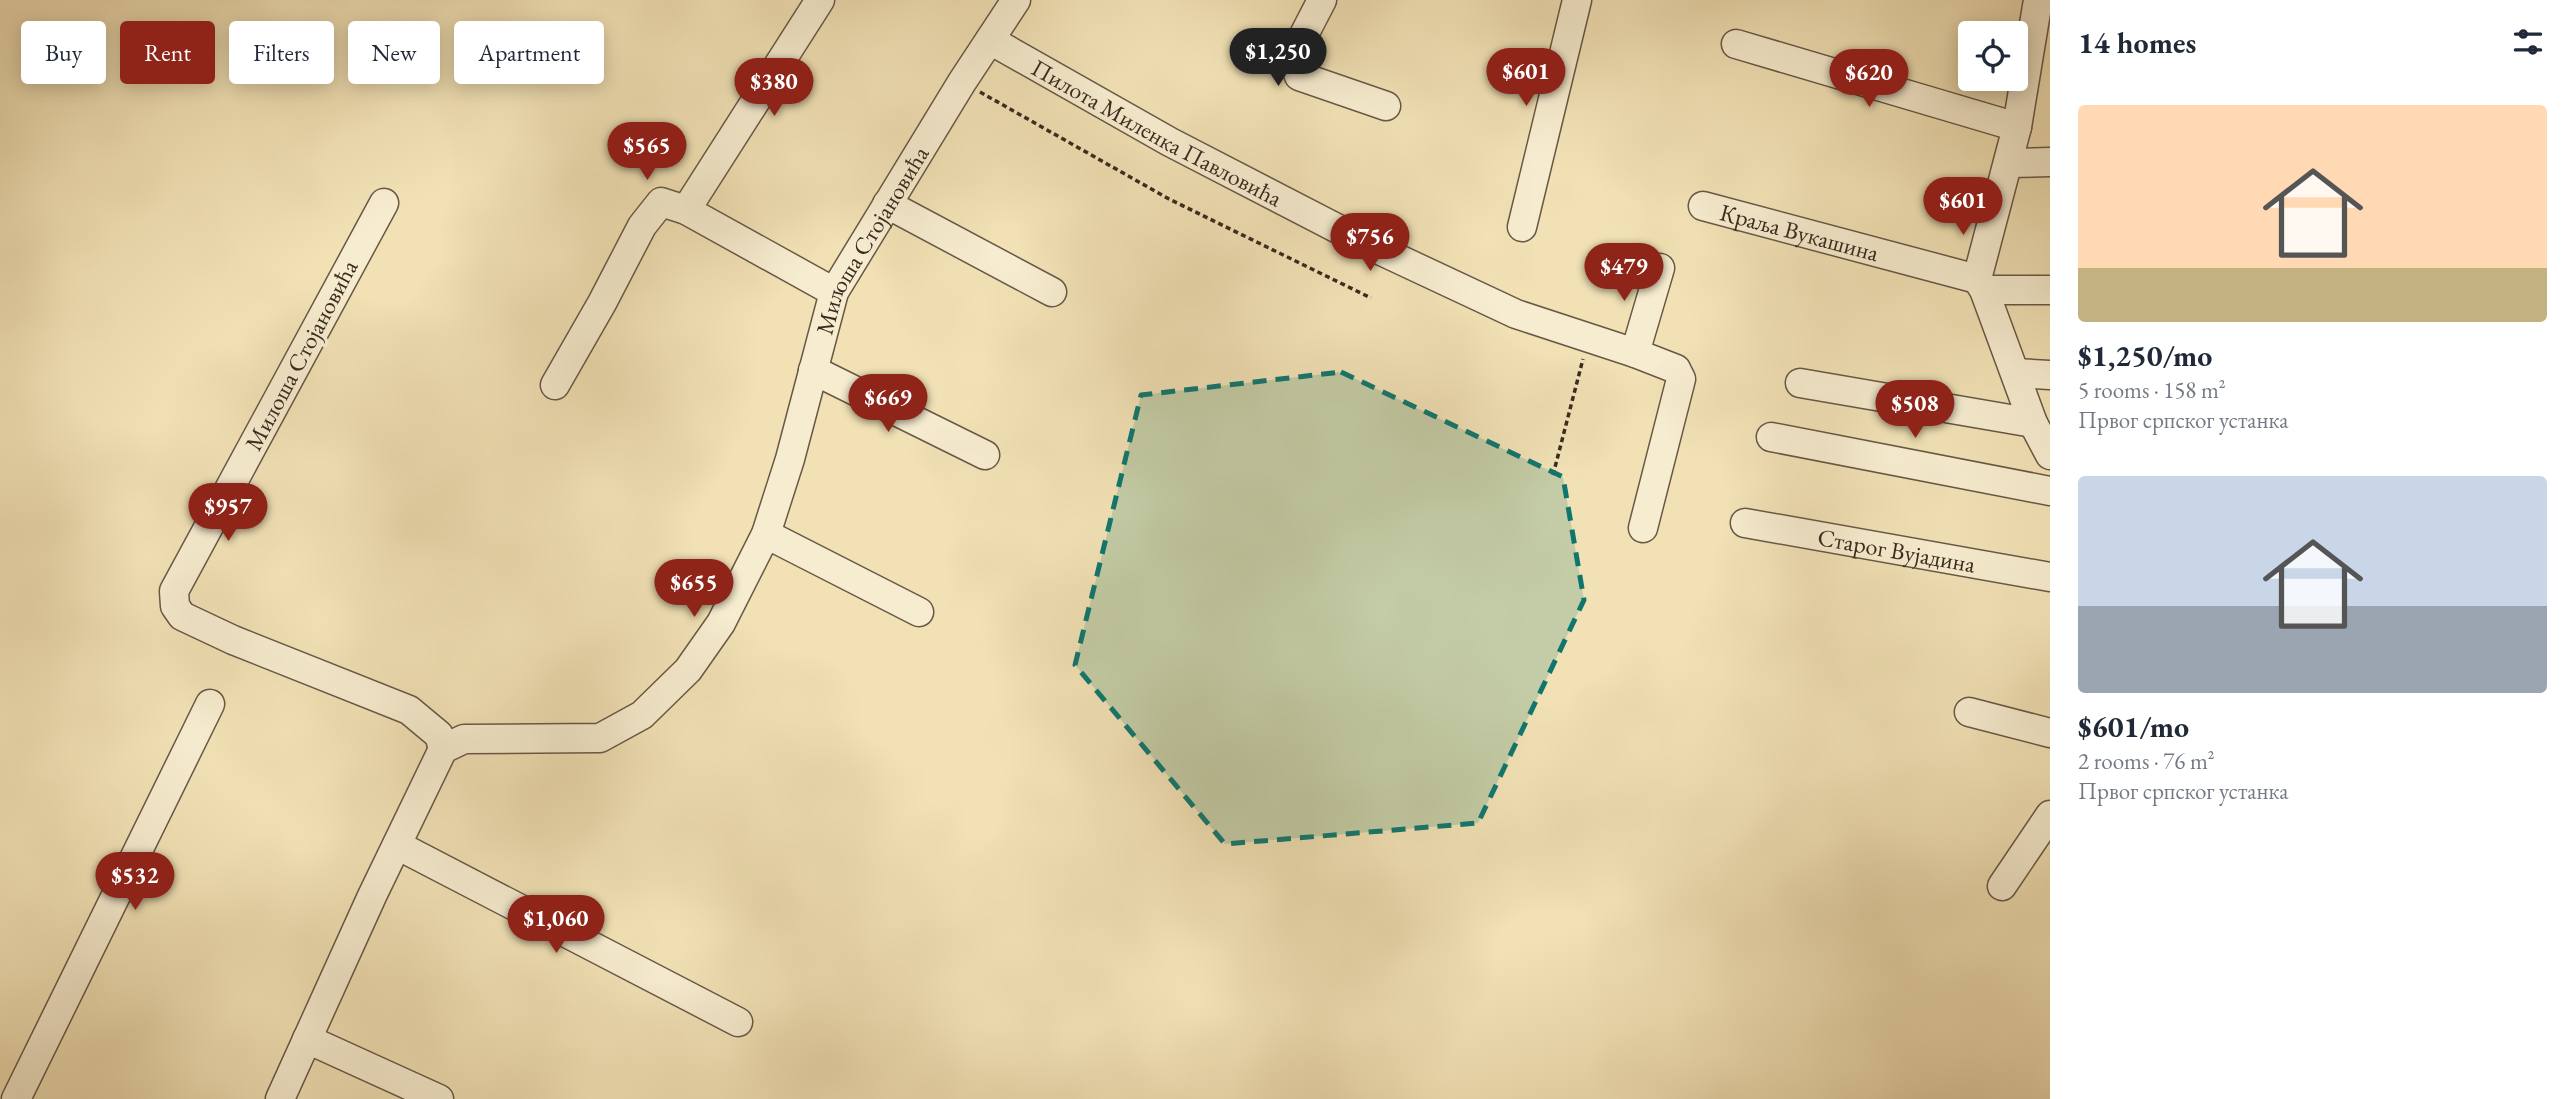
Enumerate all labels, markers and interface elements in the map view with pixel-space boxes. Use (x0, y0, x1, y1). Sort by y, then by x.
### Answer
chip: Buy (21, 21, 106, 84)
chip: Rent (120, 21, 215, 84)
chip: Filters (229, 21, 334, 84)
chip: New (348, 21, 440, 84)
chip: Apartment (454, 21, 604, 84)
map controls (1958, 21, 2028, 91)
button: locate (1958, 21, 2028, 91)
text: 14 homes (2078, 23, 2196, 62)
icon: filters (2509, 23, 2547, 61)
pin: $1,250 (1221, 28, 1335, 88)
text: $1,250 (1246, 36, 1310, 66)
pin: $601 (1485, 48, 1567, 108)
pin: $620 (1828, 50, 1910, 109)
street label: Пилота Миленка Павловића (1026, 51, 1288, 213)
text: $601 (1502, 56, 1550, 86)
text: $620 (1845, 57, 1893, 87)
pin: $380 (733, 58, 815, 118)
text: $380 (750, 66, 798, 96)
pin: $565 (606, 122, 688, 182)
text: $565 (623, 130, 671, 160)
street label: Милоша Стојановића (808, 140, 935, 338)
icon: home (2250, 150, 2376, 276)
pin: $601 (1922, 177, 2004, 237)
text: $601 (1939, 185, 1987, 215)
street label: Краља Вукашина (1717, 196, 1883, 268)
pin: $756 (1329, 214, 1411, 273)
text: $756 (1346, 221, 1394, 251)
pin: $479 (1583, 244, 1665, 303)
text: $479 (1600, 251, 1648, 281)
street label: Милоша Стојановића (238, 254, 365, 456)
text: $1,250/mo (2078, 336, 2212, 375)
pin: $669 (847, 374, 929, 434)
text: 5 rooms · 158 m² (2078, 375, 2226, 405)
pin: $508 (1874, 380, 1956, 440)
text: $669 (864, 382, 912, 412)
text: $508 (1891, 388, 1939, 418)
text: Првог српског устанка (2078, 405, 2288, 435)
pin: $957 (187, 484, 269, 543)
text: $957 (204, 491, 252, 521)
street label: Старог Вујадина (1815, 521, 1978, 579)
icon: home (2250, 521, 2376, 647)
pin: $655 (653, 560, 735, 619)
text: $655 (670, 567, 718, 597)
text: $601/mo (2078, 707, 2189, 746)
text: 2 rooms · 76 m² (2078, 746, 2215, 776)
text: Првог српског устанка (2078, 776, 2288, 806)
pin: $532 (94, 852, 176, 912)
text: $532 (111, 860, 159, 890)
pin: $1,060 (499, 895, 613, 955)
text: $1,060 (524, 903, 588, 933)

